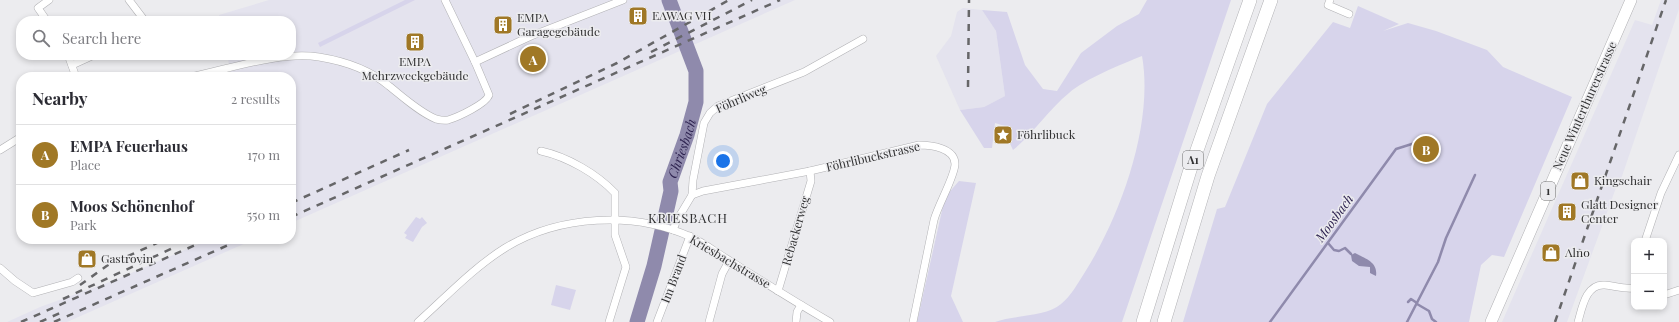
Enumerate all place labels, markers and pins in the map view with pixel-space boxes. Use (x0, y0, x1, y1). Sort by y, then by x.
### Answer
building icon: EAWAG VH (627, 5, 649, 27)
place label: EAWAG VH (652, 7, 712, 23)
place label: EMPA Garagegebäude (517, 9, 600, 39)
building icon: EMPA Garagegebäude (492, 14, 514, 36)
building icon: EMPA Mehrzweckgebäude (404, 31, 426, 53)
pin: A (520, 44, 546, 74)
place label: EMPA Mehrzweckgebäude (361, 53, 469, 83)
place icon: Föhrlibuck (992, 124, 1014, 146)
place label: Föhrlibuck (1017, 126, 1076, 142)
pin: B (1413, 134, 1439, 164)
shop icon: Kingschair (1569, 170, 1591, 192)
place label: Kingschair (1594, 172, 1652, 188)
place label: Glatt Designer Center (1581, 196, 1659, 226)
building icon: Glatt Designer Center (1556, 201, 1578, 223)
shop icon: Alno (1540, 242, 1562, 264)
place label: Alno (1564, 244, 1590, 260)
shop icon: Gastrovin (76, 248, 98, 270)
place label: Gastrovin (101, 250, 153, 266)

